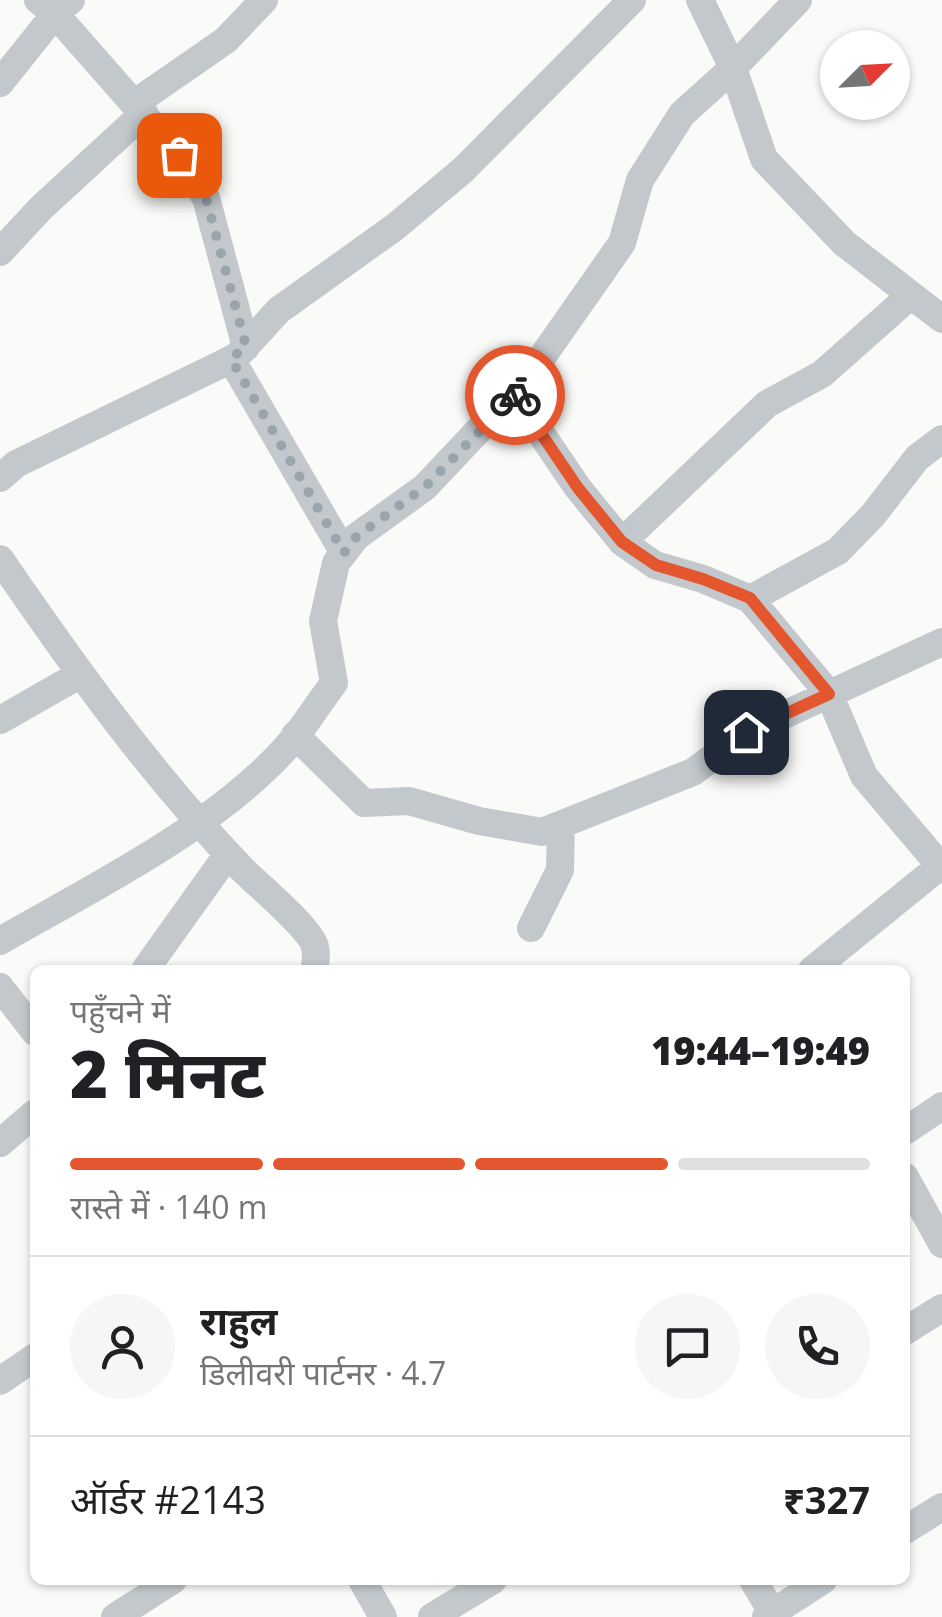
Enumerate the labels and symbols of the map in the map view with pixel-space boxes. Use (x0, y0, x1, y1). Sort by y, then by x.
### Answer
north arrow (820, 30, 910, 120)
pin (137, 113, 222, 198)
courier (465, 345, 565, 445)
pin (704, 690, 789, 775)

